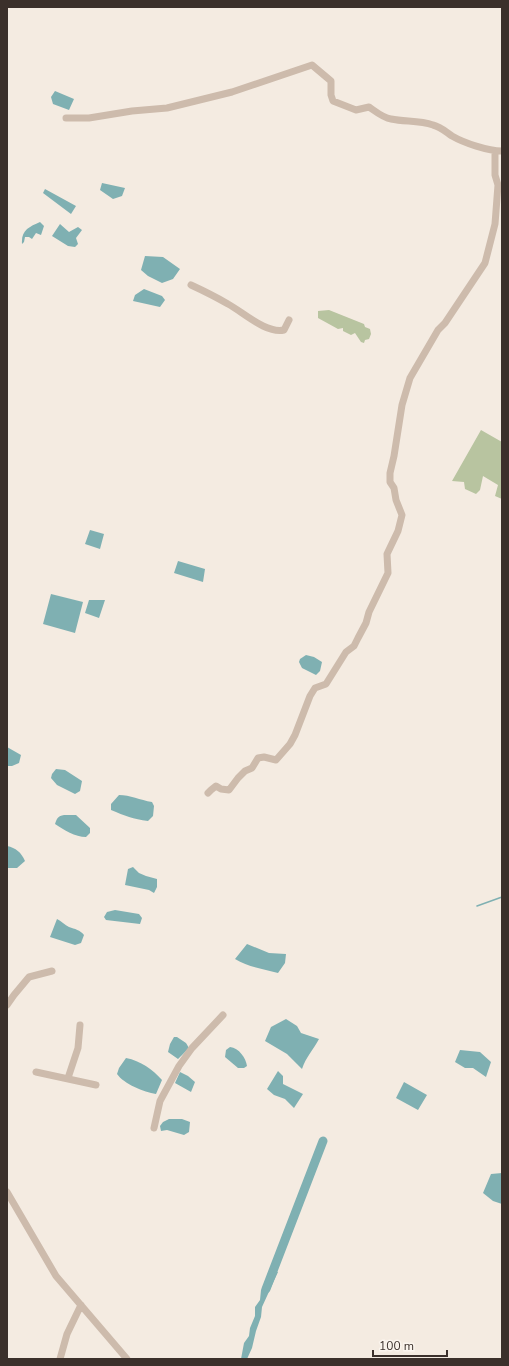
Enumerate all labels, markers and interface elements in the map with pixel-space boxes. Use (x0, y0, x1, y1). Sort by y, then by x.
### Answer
scale bar (373, 1332, 447, 1358)
text: 100 m (379, 1338, 414, 1354)

